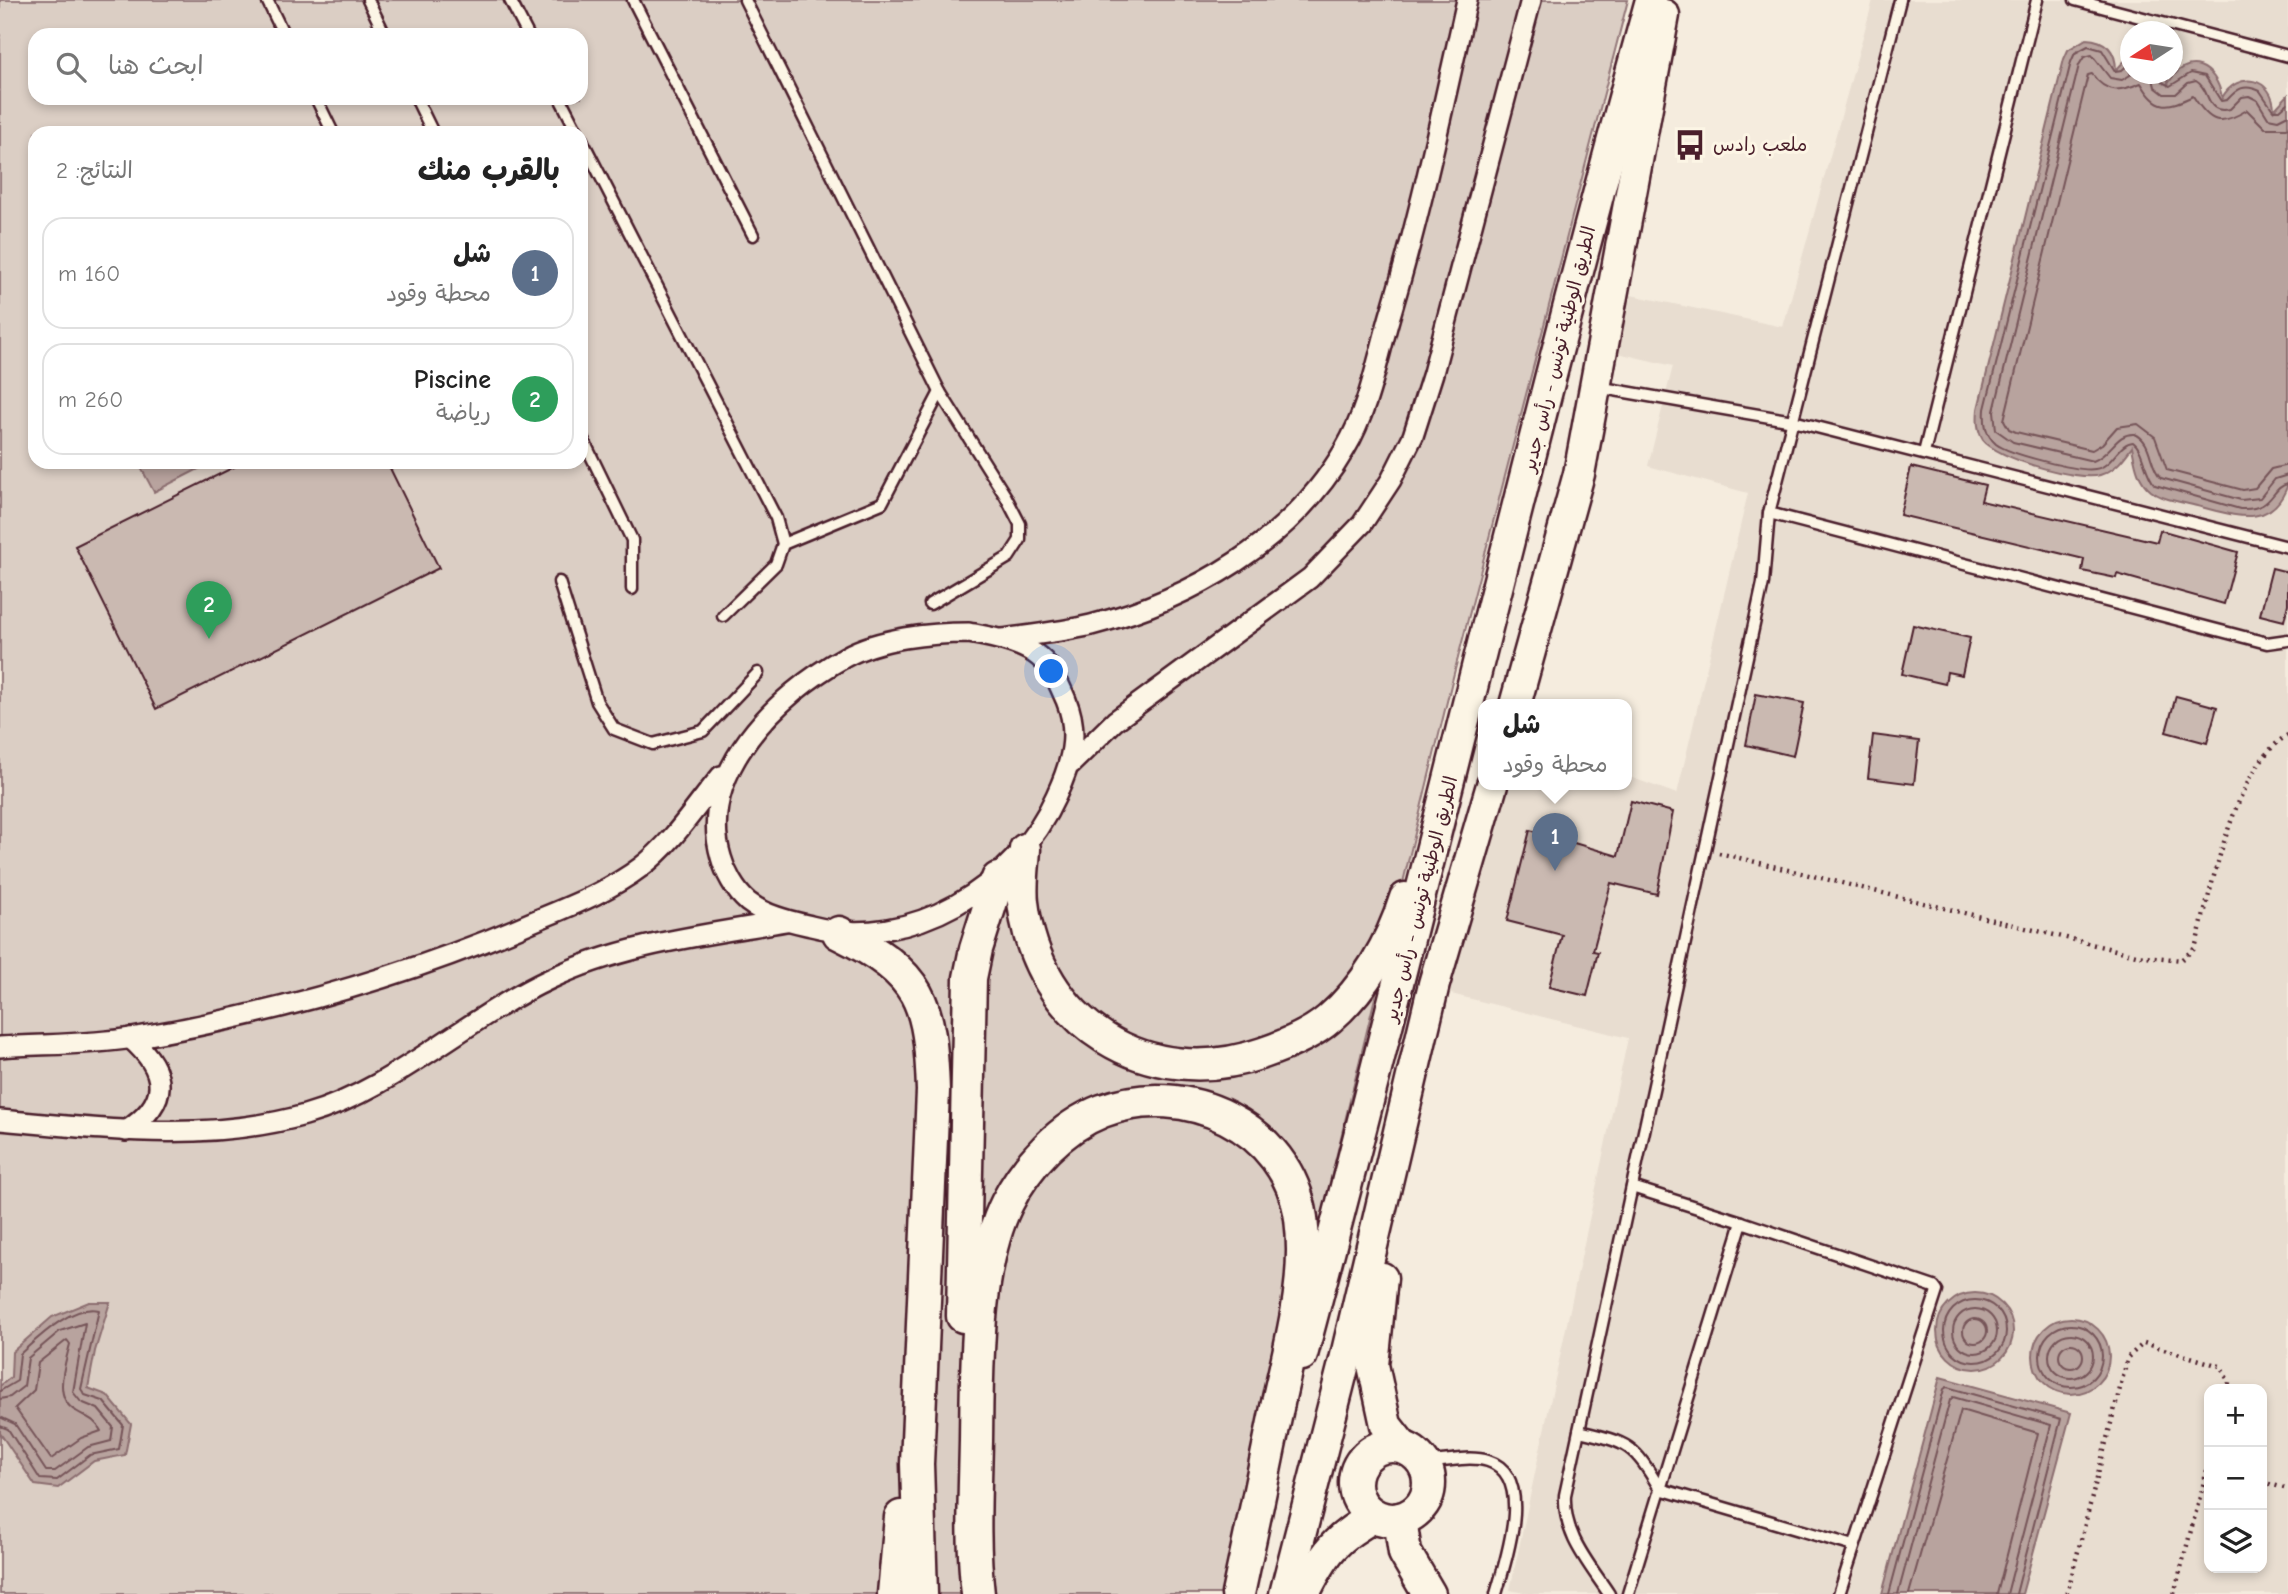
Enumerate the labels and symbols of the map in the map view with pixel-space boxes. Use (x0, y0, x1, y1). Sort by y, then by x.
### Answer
north arrow (2120, 21, 2183, 84)
bus stop icon: ملعب رادس (1673, 128, 1707, 162)
place label: ملعب رادس (1713, 134, 1807, 156)
street label: الطريق الوطنية تونس - رأس جدير (1517, 224, 1600, 476)
pin: 2 (186, 581, 232, 639)
your location (1034, 654, 1068, 688)
street label: الطريق الوطنية تونس - رأس جدير (1379, 774, 1462, 1026)
pin: 1 (1532, 813, 1578, 871)

